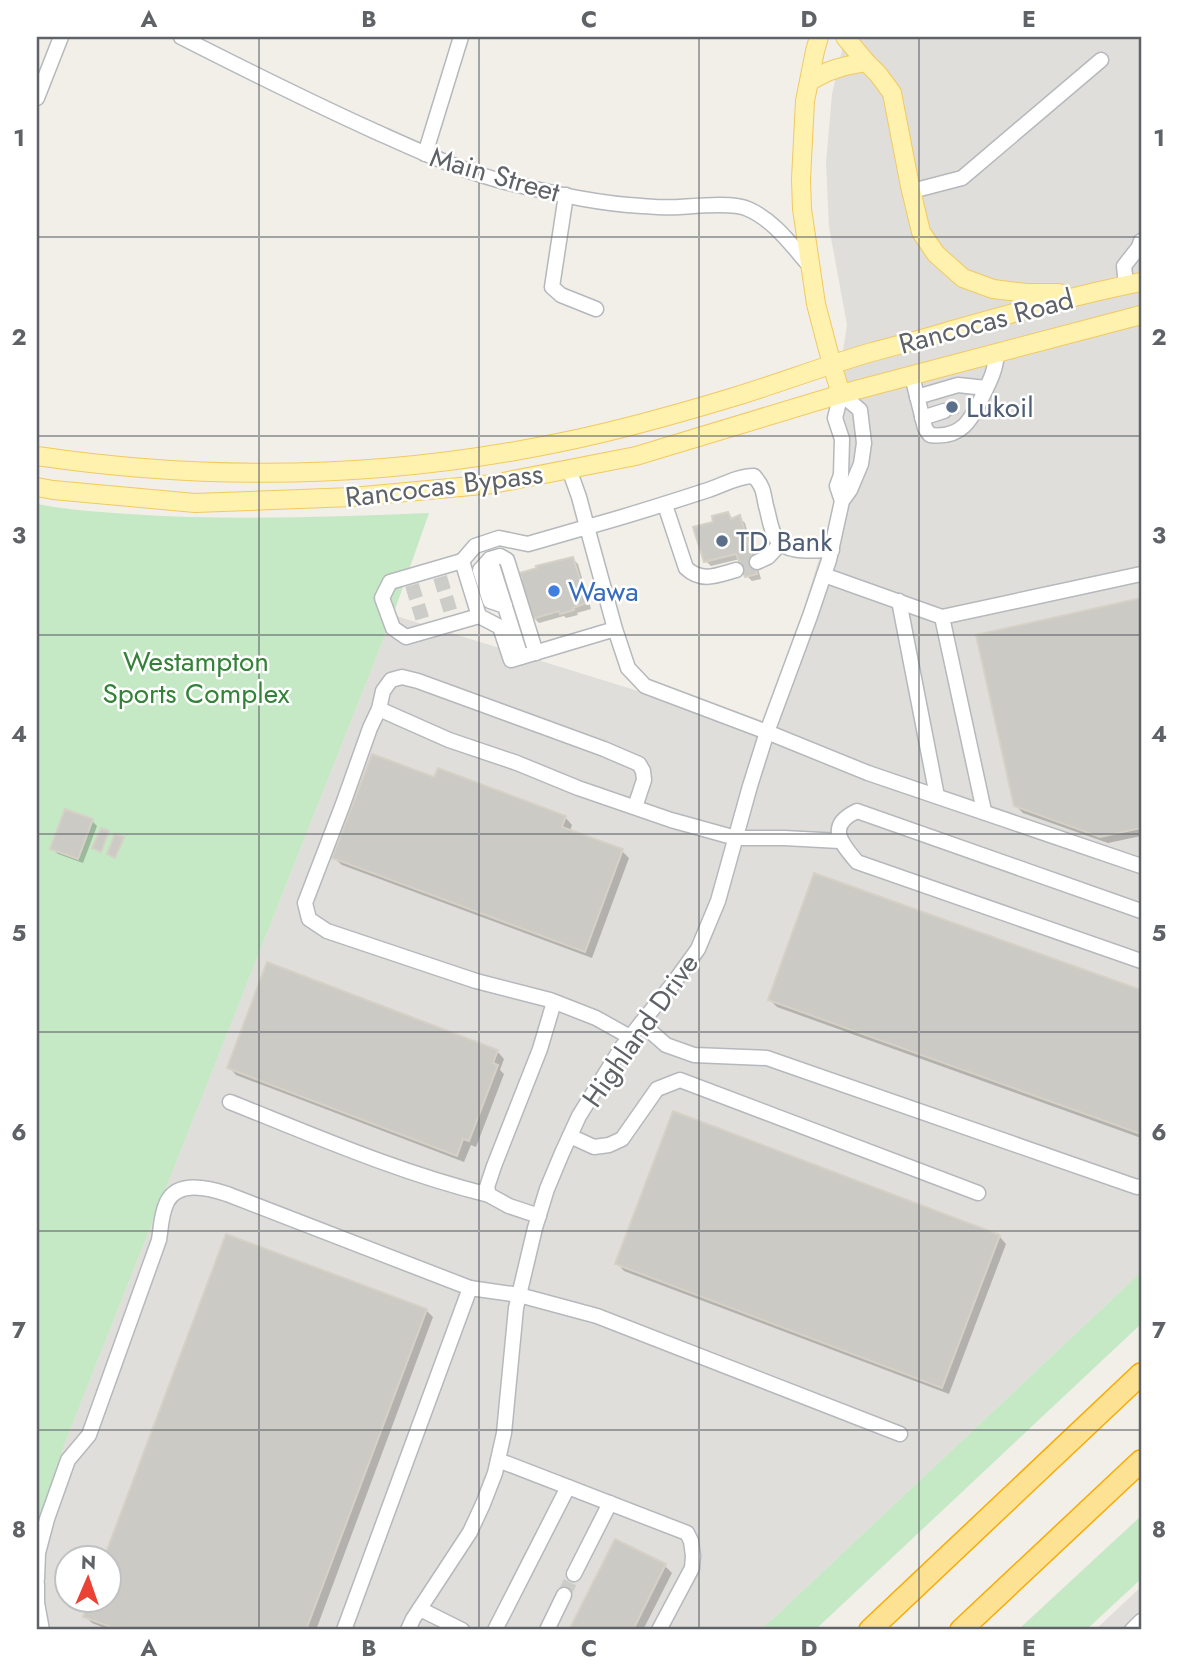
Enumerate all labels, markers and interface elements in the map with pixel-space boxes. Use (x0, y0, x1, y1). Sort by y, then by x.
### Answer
text: A (140, 2, 158, 36)
text: B (361, 2, 377, 36)
text: C (581, 2, 597, 36)
text: D (801, 2, 818, 36)
text: E (1022, 2, 1036, 36)
text: 1 (13, 121, 25, 155)
text: 1 (1153, 121, 1165, 155)
street label: Main Street (425, 136, 565, 213)
street label: Rancocas Road (894, 278, 1078, 365)
text: 2 (11, 320, 27, 354)
text: 2 (1151, 320, 1167, 354)
place label: Lukoil (966, 387, 1034, 428)
marker: Lukoil (944, 399, 960, 415)
street label: Rancocas Bypass (343, 453, 545, 518)
text: 3 (12, 518, 26, 552)
text: 3 (1152, 518, 1166, 552)
place label: TD Bank (736, 521, 833, 562)
marker: TD Bank (714, 533, 730, 549)
place label: Wawa (568, 571, 639, 612)
marker: Wawa (546, 583, 562, 599)
park label: Westampton Sports Complex (102, 641, 290, 714)
text: 4 (11, 717, 27, 751)
text: 4 (1151, 717, 1167, 751)
text: 5 (12, 916, 26, 950)
text: 5 (1152, 916, 1166, 950)
street label: Highland Drive (572, 945, 709, 1115)
text: 6 (11, 1115, 27, 1149)
text: 6 (1151, 1115, 1167, 1149)
text: 7 (12, 1313, 26, 1347)
text: 7 (1152, 1313, 1166, 1347)
text: 8 (12, 1512, 26, 1546)
text: 8 (1152, 1512, 1166, 1546)
north arrow (52, 1544, 122, 1614)
text: N (81, 1549, 97, 1576)
text: A (140, 1631, 158, 1665)
text: B (361, 1631, 377, 1665)
text: C (581, 1631, 597, 1665)
text: D (801, 1631, 818, 1665)
text: E (1022, 1631, 1036, 1665)

